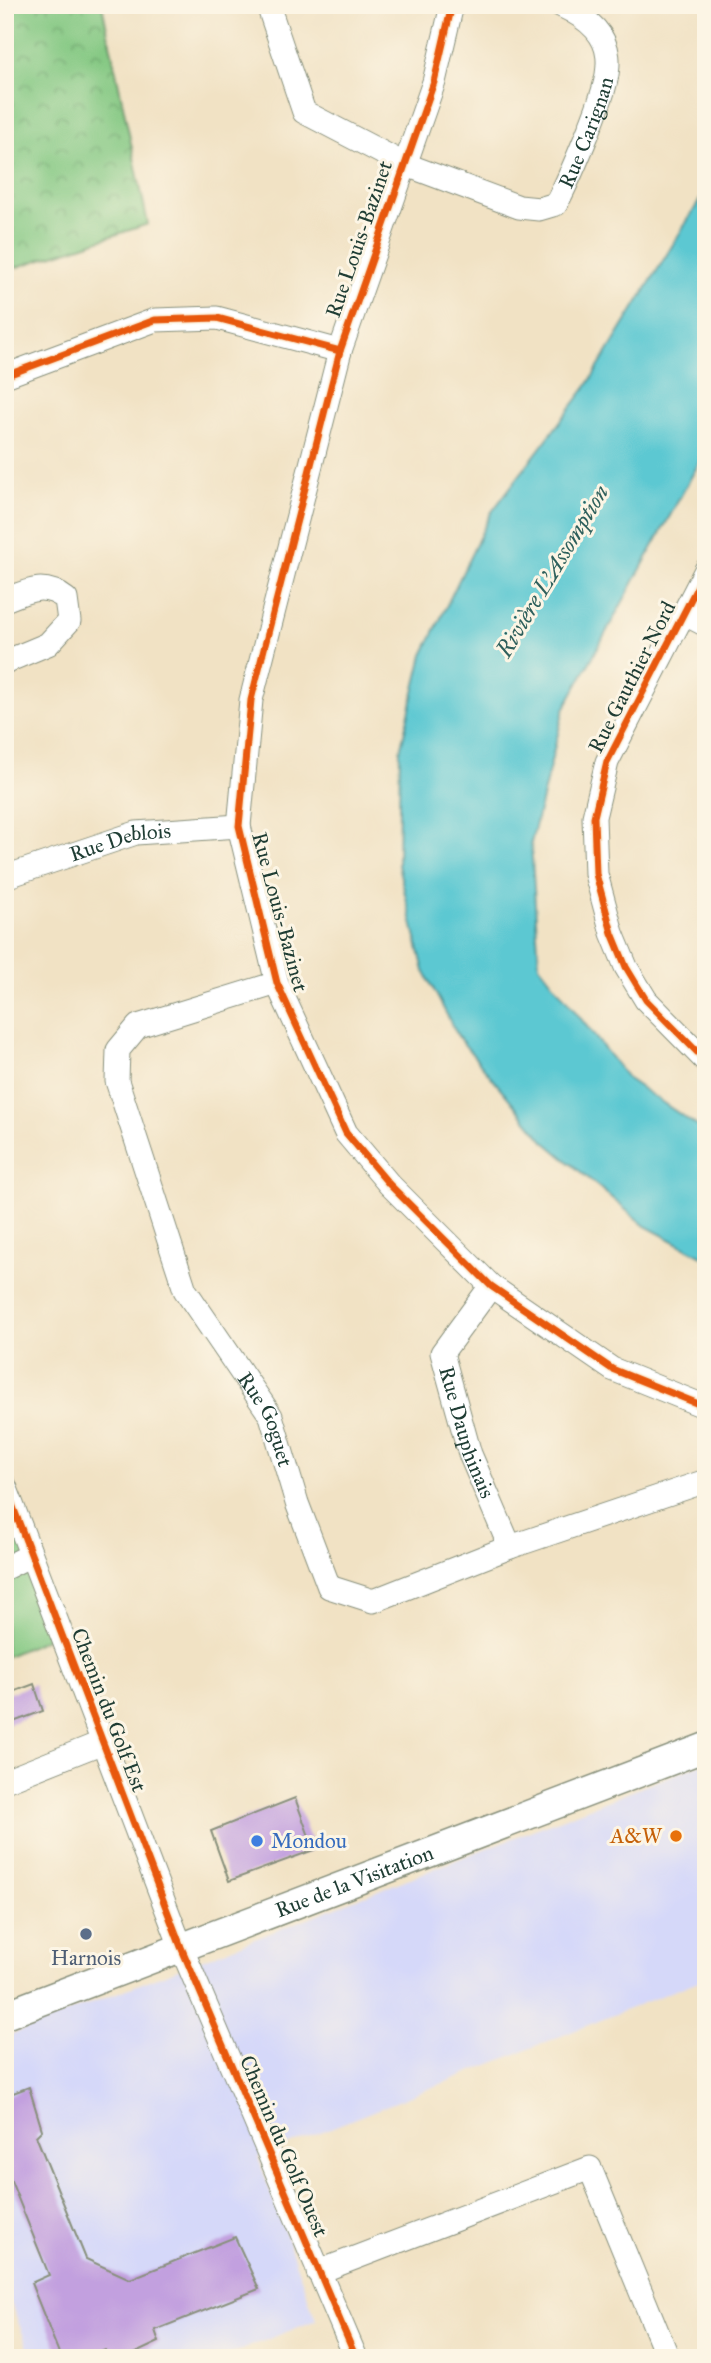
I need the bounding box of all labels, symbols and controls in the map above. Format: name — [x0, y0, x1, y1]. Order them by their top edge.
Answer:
street label: Rue Carignan — [553, 74, 619, 192]
street label: Rue Louis-Bazinet — [320, 157, 398, 321]
water label: Rivière L'Assomption — [489, 480, 615, 664]
street label: Rue Gauthier Nord — [583, 596, 682, 757]
street label: Rue Deblois — [66, 818, 172, 867]
street label: Rue Louis-Bazinet — [246, 829, 314, 995]
street label: Rue Dauphinais — [433, 1363, 500, 1502]
street label: Rue Goguet — [232, 1367, 299, 1470]
street label: Chemin du Golf Est — [66, 1624, 152, 1796]
place label: A&W — [609, 1823, 663, 1849]
place label: Mondou — [271, 1828, 347, 1854]
marker: A&W — [668, 1828, 684, 1844]
marker: Mondou — [249, 1833, 265, 1849]
street label: Rue de la Visitation — [272, 1839, 437, 1923]
marker: Harnois — [78, 1926, 94, 1942]
place label: Harnois — [51, 1945, 121, 1971]
street label: Chemin du Golf Ouest — [234, 2051, 334, 2241]

